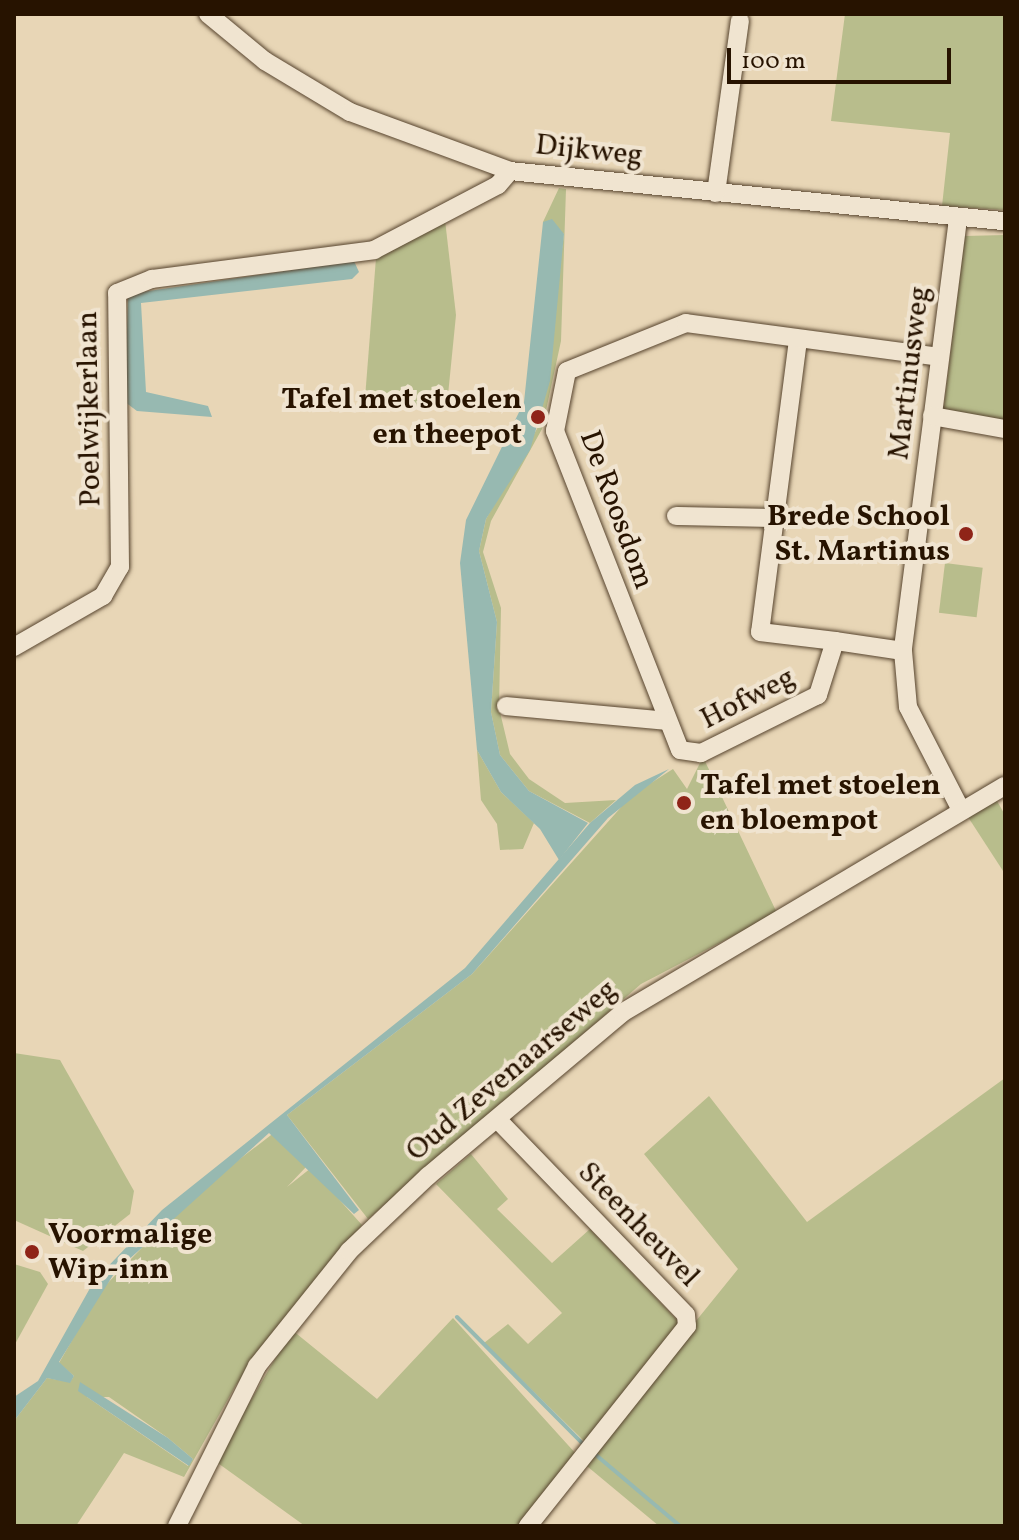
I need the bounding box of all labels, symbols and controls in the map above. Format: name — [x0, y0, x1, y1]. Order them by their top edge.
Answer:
scale bar — [731, 32, 955, 82]
text: 100 m — [741, 45, 806, 79]
street label: Dijkweg — [533, 127, 645, 175]
street label: Martinusweg — [881, 284, 939, 462]
street label: Poelwijkerlaan — [70, 311, 110, 507]
place label: Tafel met stoelen en theepot — [281, 382, 522, 452]
marker: Tafel met stoelen en theepot — [529, 408, 547, 426]
street label: De Roosdom — [571, 426, 661, 594]
place label: Brede School St. Martinus — [767, 499, 950, 570]
marker: Brede School St. Martinus — [957, 525, 975, 543]
street label: Hofweg — [695, 660, 801, 738]
place label: Tafel met stoelen en bloempot — [700, 768, 941, 838]
marker: Tafel met stoelen en bloempot — [675, 794, 693, 812]
street label: Oud Zevenaarseweg — [399, 972, 625, 1170]
street label: Steenheuvel — [569, 1155, 707, 1295]
place label: Voormalige Wip-inn — [48, 1217, 212, 1288]
marker: Voormalige Wip-inn — [23, 1243, 41, 1261]

